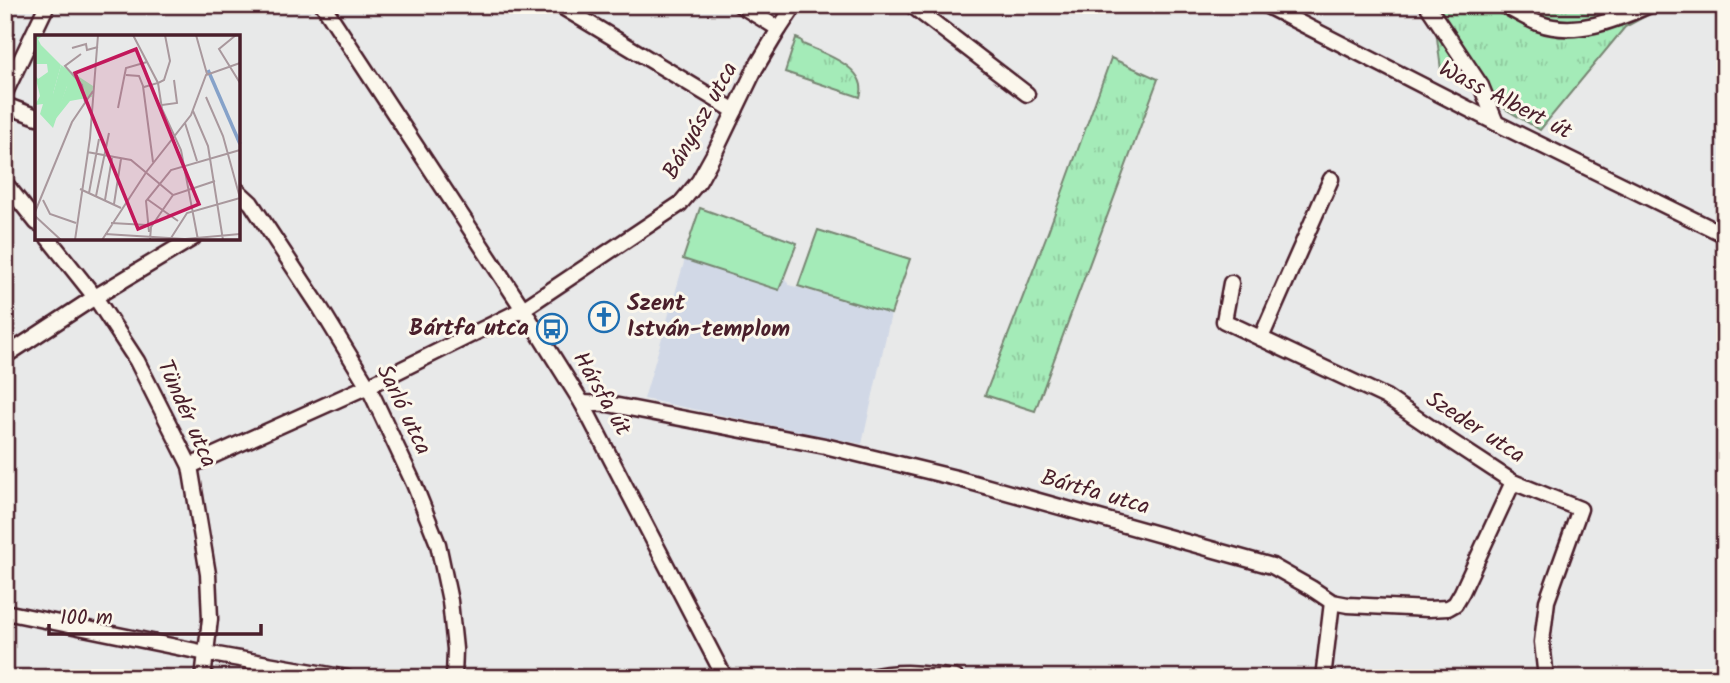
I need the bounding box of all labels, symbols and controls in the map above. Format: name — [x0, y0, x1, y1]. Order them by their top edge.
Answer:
inset map — [35, 35, 240, 240]
street label: Wass Albert út — [1432, 52, 1579, 151]
street label: Bányász utca — [654, 56, 748, 186]
place label: Szent István-templom — [627, 286, 790, 348]
church icon: Szent István-templom — [587, 300, 621, 334]
place label: Bártfa utca — [409, 311, 529, 347]
bus stop icon: Bártfa utca — [535, 312, 569, 346]
street label: Hársfa út — [562, 345, 640, 444]
street label: Tündér utca — [146, 354, 226, 474]
street label: Sarló utca — [366, 359, 440, 461]
street label: Szeder utca — [1418, 382, 1532, 474]
street label: Bártfa utca — [1036, 460, 1154, 526]
scale bar — [49, 592, 261, 636]
text: 100 m — [60, 602, 113, 635]

